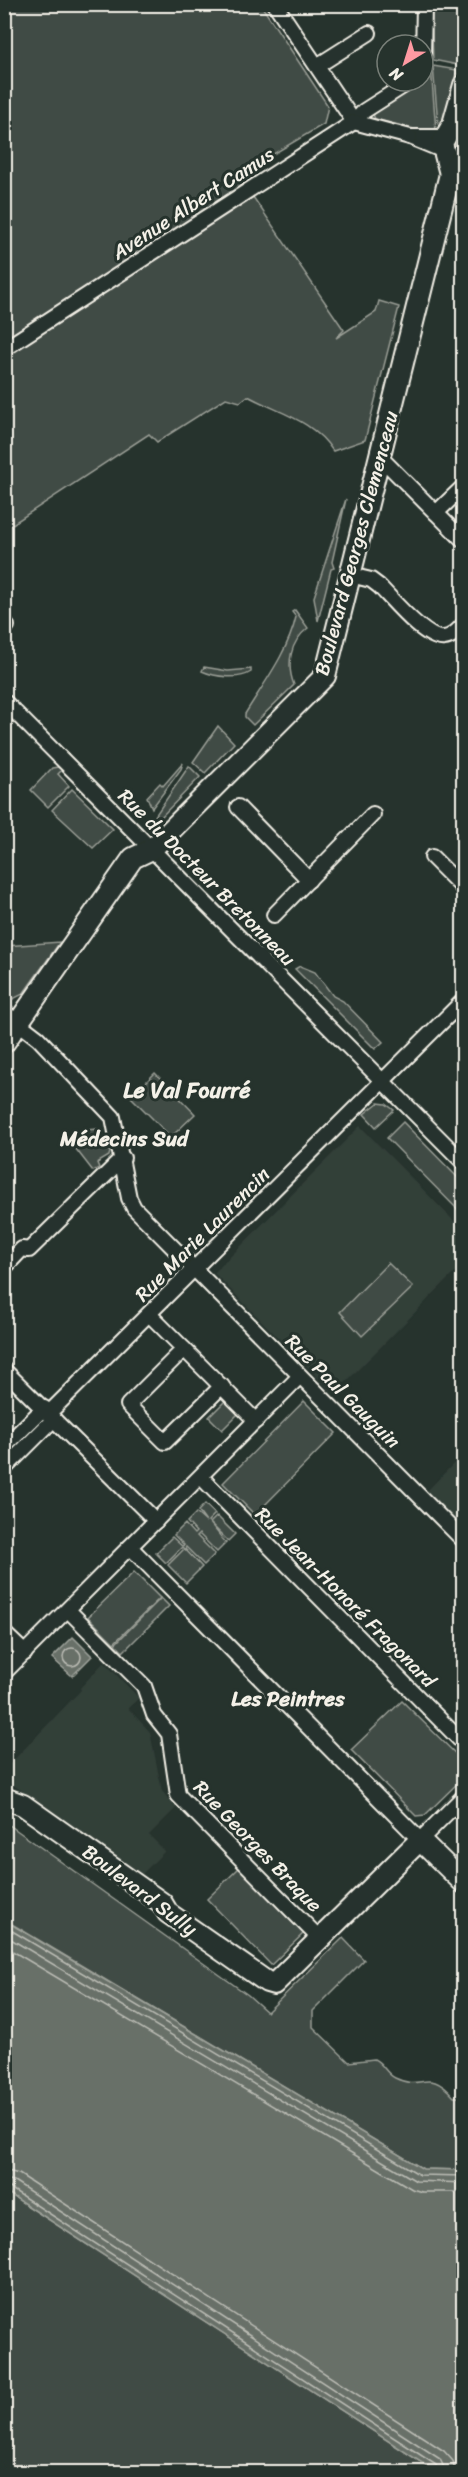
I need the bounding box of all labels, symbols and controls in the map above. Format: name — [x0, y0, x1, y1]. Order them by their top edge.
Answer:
north arrow — [375, 33, 435, 93]
text: N — [382, 59, 410, 90]
street label: Avenue Albert Camus — [104, 137, 282, 270]
street label: Boulevard Georges Clemenceau — [304, 406, 409, 680]
street label: Rue du Docteur Bretonneau — [109, 780, 304, 975]
district label: Le Val Fourré — [123, 1071, 251, 1110]
district label: Médecins Sud — [59, 1120, 190, 1158]
street label: Rue Marie Laurencin — [126, 1158, 279, 1310]
street label: Rue Paul Gauguin — [276, 1325, 409, 1458]
street label: Rue Jean-Honoré Fragonard — [247, 1498, 446, 1697]
district label: Les Peintres — [231, 1680, 345, 1718]
street label: Rue Georges Braque — [185, 1772, 331, 1921]
street label: Boulevard Sully — [74, 1835, 206, 1946]

